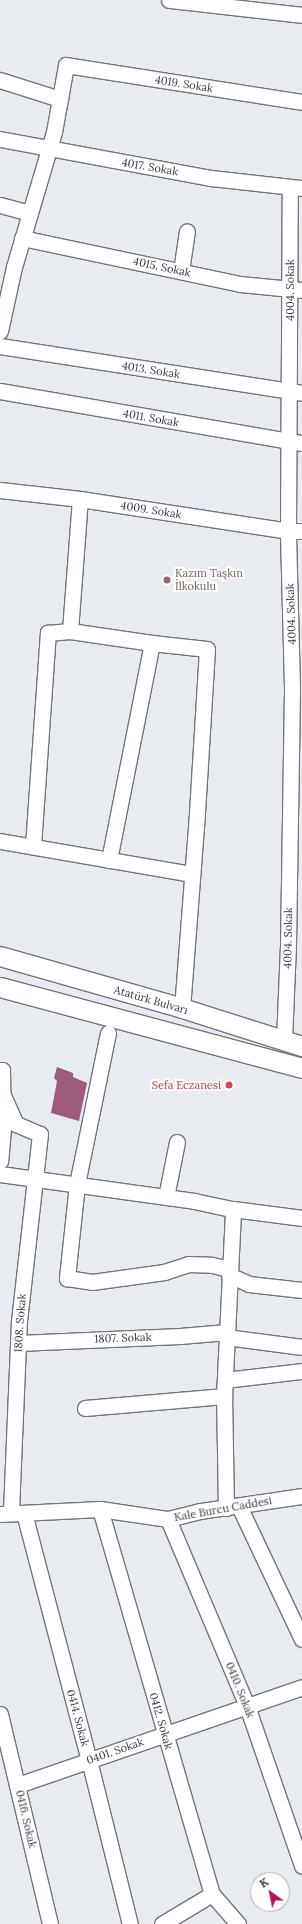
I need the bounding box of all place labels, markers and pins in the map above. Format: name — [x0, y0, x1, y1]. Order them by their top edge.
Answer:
place label: Kazım Taşkın İlkokulu — [175, 567, 243, 593]
marker: Kazım Taşkın İlkokulu — [162, 575, 172, 585]
place label: Sefa Eczanesi — [152, 1078, 221, 1092]
marker: Sefa Eczanesi — [224, 1080, 234, 1090]

